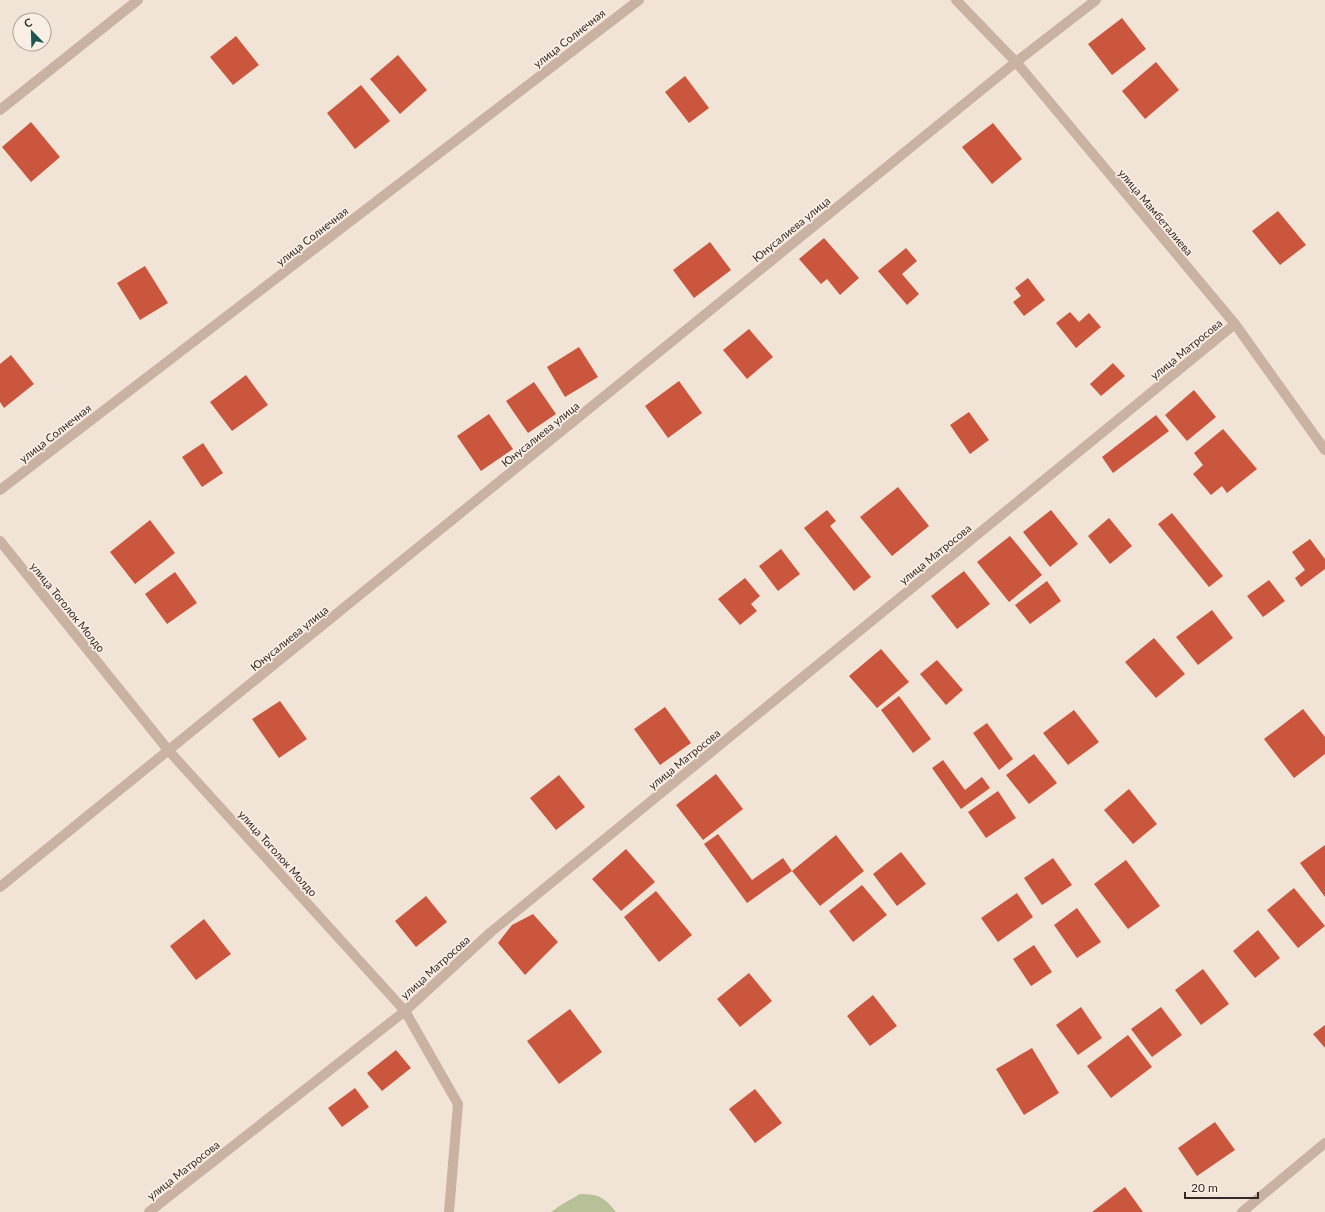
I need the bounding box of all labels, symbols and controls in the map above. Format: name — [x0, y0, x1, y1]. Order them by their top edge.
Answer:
street label: улица Солнечная — [531, 6, 607, 70]
north arrow — [12, 12, 52, 52]
text: С — [22, 15, 34, 30]
street label: улица Мамбеталиева — [1116, 166, 1196, 258]
street label: Юнусалиева улица — [750, 194, 832, 264]
street label: улица Солнечная — [274, 204, 350, 268]
street label: улица Матросова — [1148, 316, 1224, 382]
street label: Юнусалиева улица — [499, 399, 581, 469]
street label: улица Солнечная — [17, 401, 93, 465]
street label: улица Матросова — [897, 521, 973, 587]
street label: улица Тоголок Молдо — [28, 560, 108, 654]
street label: Юнусалиева улица — [248, 603, 330, 673]
street label: улица Матросова — [646, 726, 722, 792]
street label: улица Тоголок Молдо — [236, 807, 320, 899]
street label: улица Матросова — [398, 933, 472, 1001]
street label: улица Матросова — [144, 1138, 222, 1202]
scale bar — [1185, 1174, 1258, 1200]
text: 20 m — [1191, 1180, 1218, 1195]

